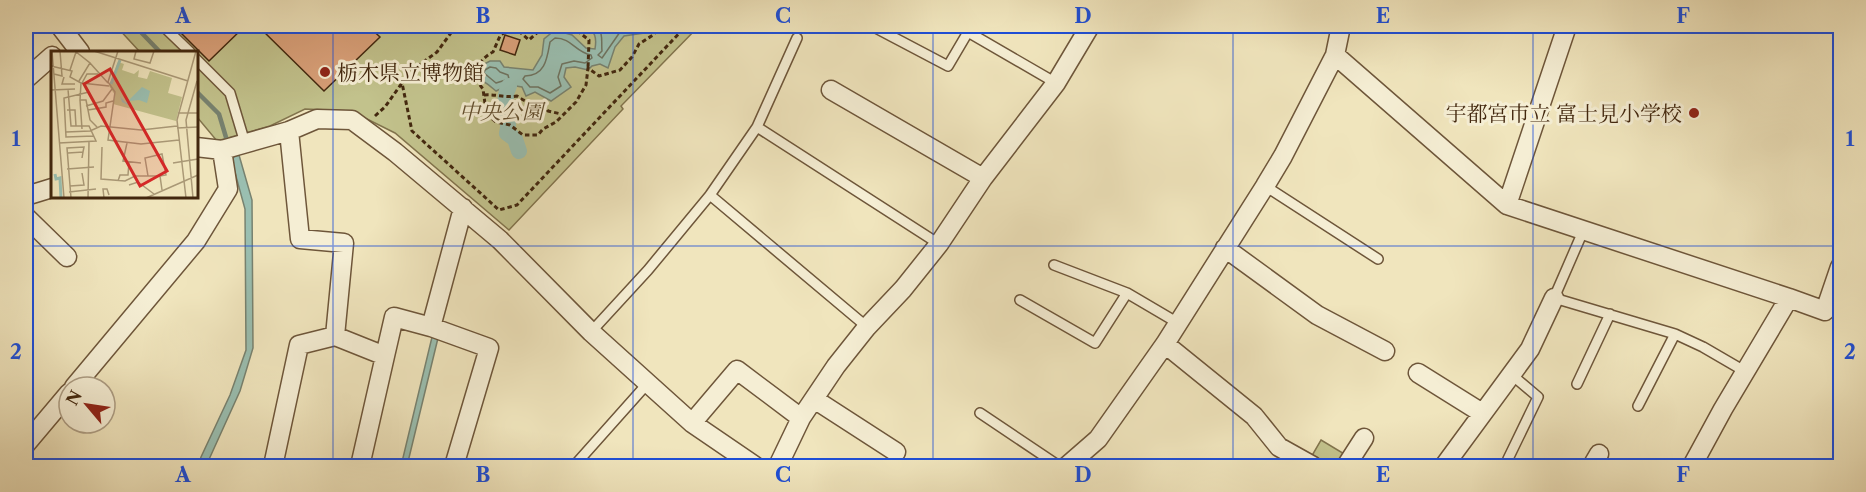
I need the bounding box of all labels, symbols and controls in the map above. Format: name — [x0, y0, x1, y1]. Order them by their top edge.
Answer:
text: A — [174, 4, 191, 28]
text: B — [476, 4, 491, 28]
text: C — [775, 4, 791, 28]
text: D — [1074, 4, 1092, 28]
text: E — [1376, 4, 1390, 28]
text: F — [1676, 4, 1690, 28]
inset map — [51, 51, 198, 198]
place label: 栃木県立博物館 — [337, 60, 484, 85]
marker: 栃木県立博物館 — [318, 65, 332, 79]
park label: 中央公園 — [459, 99, 546, 124]
place label: 宇都宮市立 富士見小学校 — [1445, 101, 1682, 126]
marker: 宇都宮市立 富士見小学校 — [1687, 106, 1701, 120]
text: 1 — [12, 127, 21, 151]
text: 1 — [1846, 127, 1855, 151]
text: 2 — [10, 340, 22, 364]
text: 2 — [1844, 340, 1856, 364]
north arrow — [57, 375, 117, 435]
text: N — [62, 387, 86, 409]
text: A — [174, 463, 191, 487]
text: B — [476, 463, 491, 487]
text: C — [775, 463, 791, 487]
text: D — [1074, 463, 1092, 487]
text: E — [1376, 463, 1390, 487]
text: F — [1676, 463, 1690, 487]

